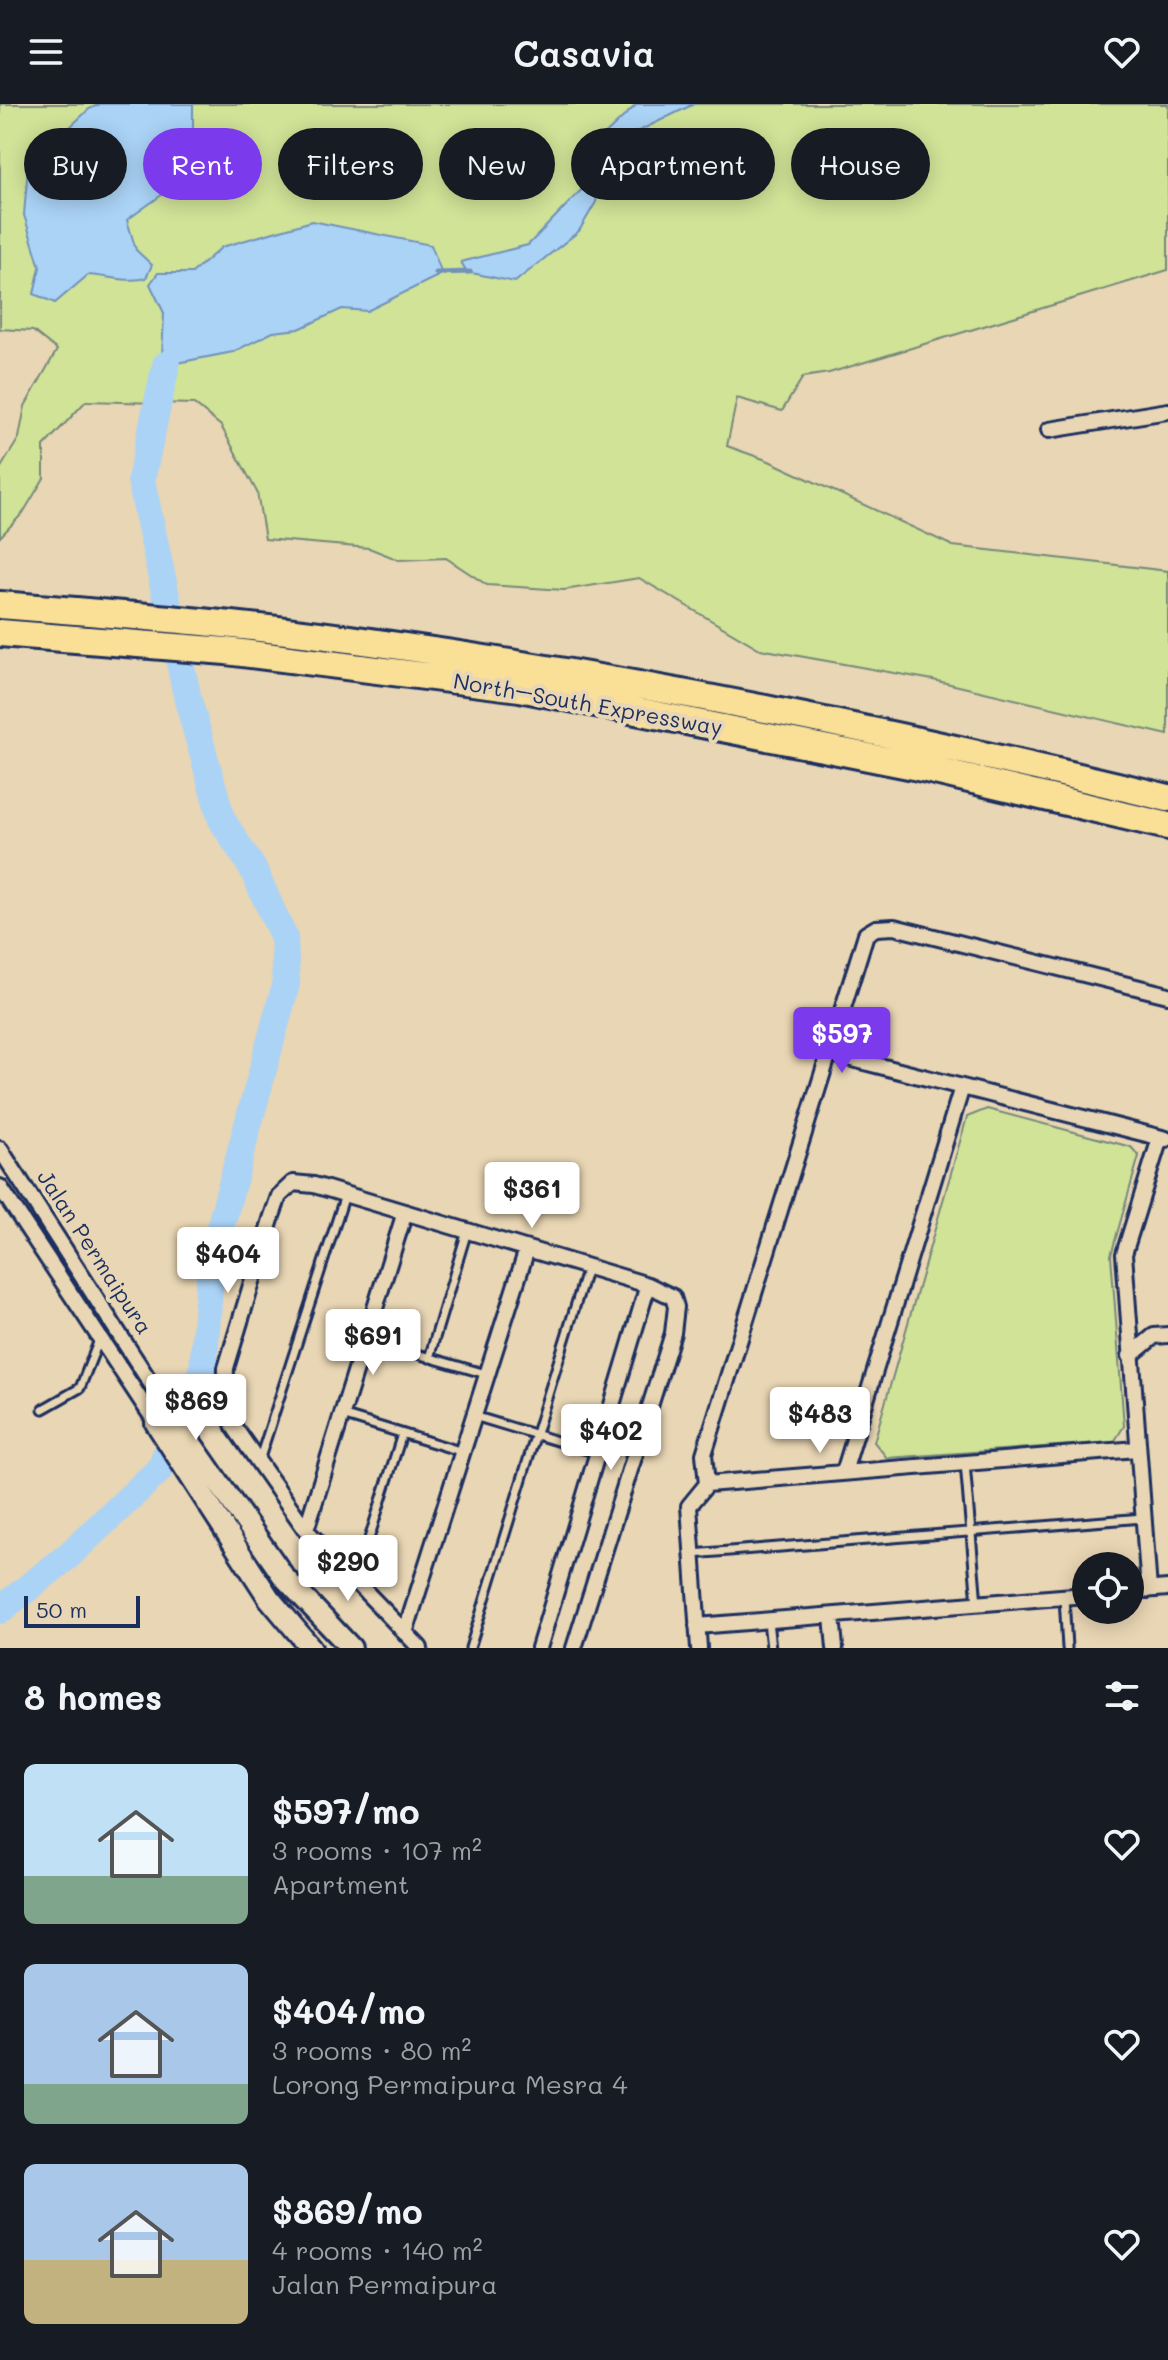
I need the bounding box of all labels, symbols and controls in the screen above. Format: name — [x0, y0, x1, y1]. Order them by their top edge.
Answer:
text: Casavia — [513, 29, 655, 76]
icon: menu — [24, 30, 68, 74]
icon: heart — [1100, 30, 1144, 74]
chip: Buy — [24, 128, 127, 200]
chip: Rent — [143, 128, 262, 200]
chip: Filters — [278, 128, 423, 200]
chip: New — [439, 128, 555, 200]
chip: Apartment — [571, 128, 775, 200]
chip: House — [791, 128, 930, 200]
street label: North–South Expressway — [451, 666, 725, 741]
pin: $597 — [795, 1007, 889, 1075]
text: $597 — [811, 1016, 873, 1050]
pin: $361 — [485, 1162, 579, 1230]
street label: Jalan Permaipura — [31, 1164, 160, 1340]
text: $361 — [503, 1171, 561, 1205]
pin: $404 — [181, 1227, 275, 1295]
text: $404 — [195, 1236, 261, 1270]
pin: $691 — [326, 1309, 420, 1377]
text: $691 — [344, 1318, 402, 1352]
pin: $869 — [149, 1374, 243, 1442]
text: $869 — [164, 1383, 228, 1417]
pin: $483 — [773, 1387, 867, 1455]
text: $483 — [788, 1396, 852, 1430]
pin: $402 — [564, 1404, 658, 1472]
text: $402 — [579, 1413, 643, 1447]
pin: $290 — [301, 1535, 395, 1603]
text: $290 — [317, 1544, 379, 1578]
map controls — [1072, 1552, 1144, 1624]
button: locate — [1072, 1552, 1144, 1624]
scale bar — [24, 1592, 140, 1628]
text: 50 m — [36, 1595, 87, 1624]
text: 8 homes — [24, 1674, 162, 1719]
icon: filters — [1100, 1674, 1144, 1718]
text: $597/mo — [272, 1788, 420, 1833]
icon: home — [88, 1796, 184, 1892]
icon: heart — [1100, 1822, 1144, 1866]
text: 3 rooms · 107 m² — [272, 1833, 482, 1867]
text: Apartment — [272, 1867, 409, 1901]
text: $404/mo — [272, 1988, 425, 2033]
icon: home — [88, 1996, 184, 2092]
icon: heart — [1100, 2022, 1144, 2066]
text: 3 rooms · 80 m² — [272, 2033, 471, 2067]
text: Lorong Permaipura Mesra 4 — [272, 2067, 627, 2101]
text: $869/mo — [272, 2188, 423, 2233]
icon: home — [88, 2196, 184, 2292]
icon: heart — [1100, 2222, 1144, 2266]
text: 4 rooms · 140 m² — [272, 2233, 483, 2267]
text: Jalan Permaipura — [272, 2267, 497, 2301]

